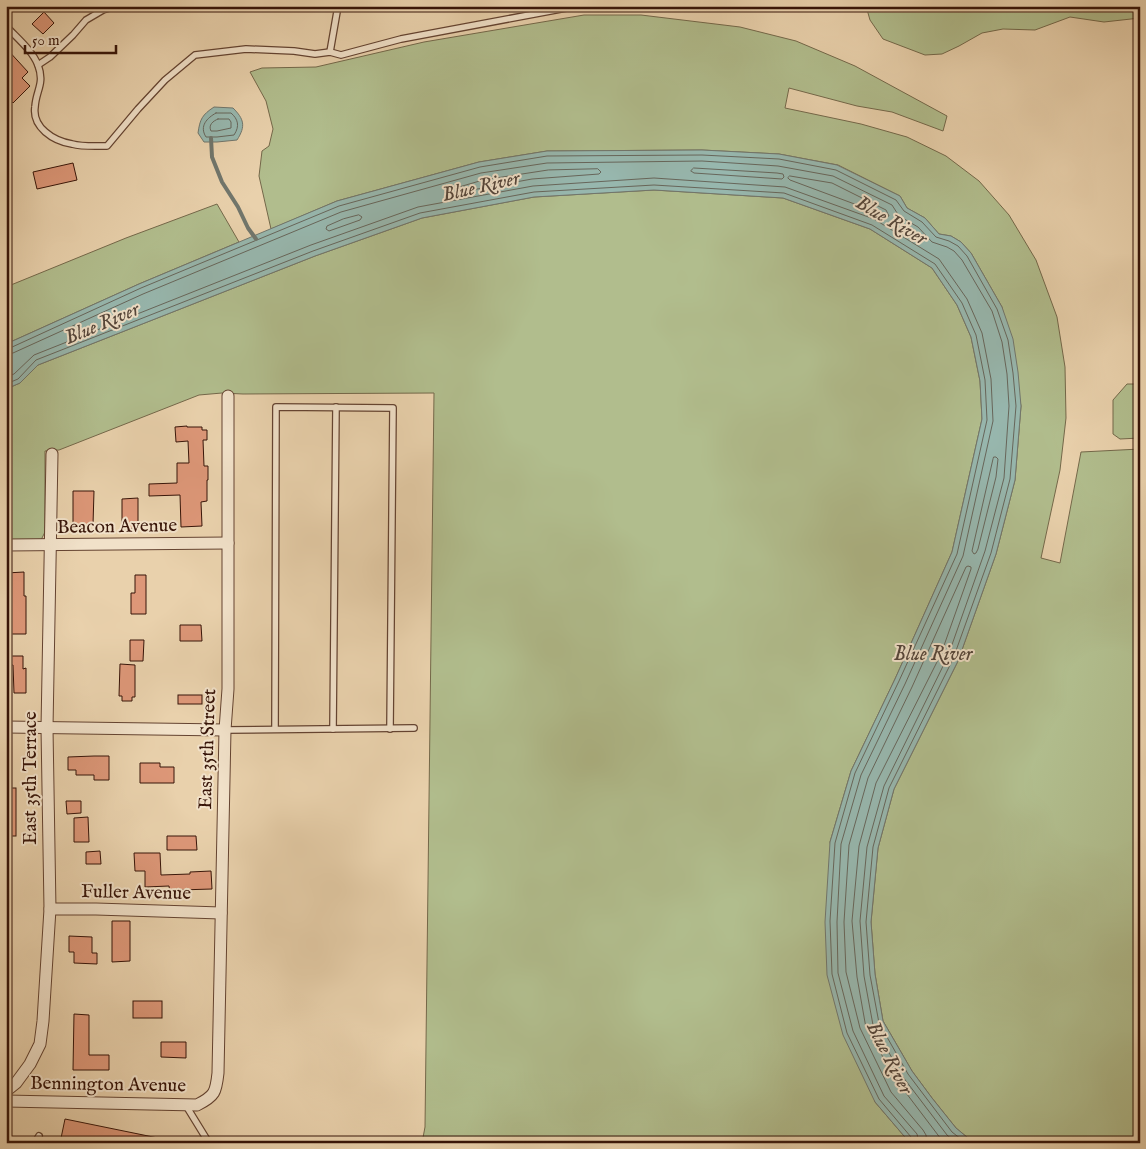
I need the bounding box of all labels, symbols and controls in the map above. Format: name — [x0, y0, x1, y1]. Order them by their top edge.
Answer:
scale bar — [25, 22, 116, 54]
text: 50 m — [32, 31, 60, 50]
water label: Blue River — [440, 166, 523, 208]
water label: Blue River — [851, 190, 932, 252]
water label: Blue River — [61, 297, 144, 351]
street label: Beacon Avenue — [57, 514, 178, 540]
water label: Blue River — [894, 642, 974, 667]
street label: East 35th Street — [194, 688, 222, 810]
street label: East 35th Terrace — [19, 711, 43, 845]
street label: Fuller Avenue — [81, 880, 191, 906]
water label: Blue River — [860, 1017, 919, 1100]
street label: Bennington Avenue — [30, 1072, 187, 1098]

